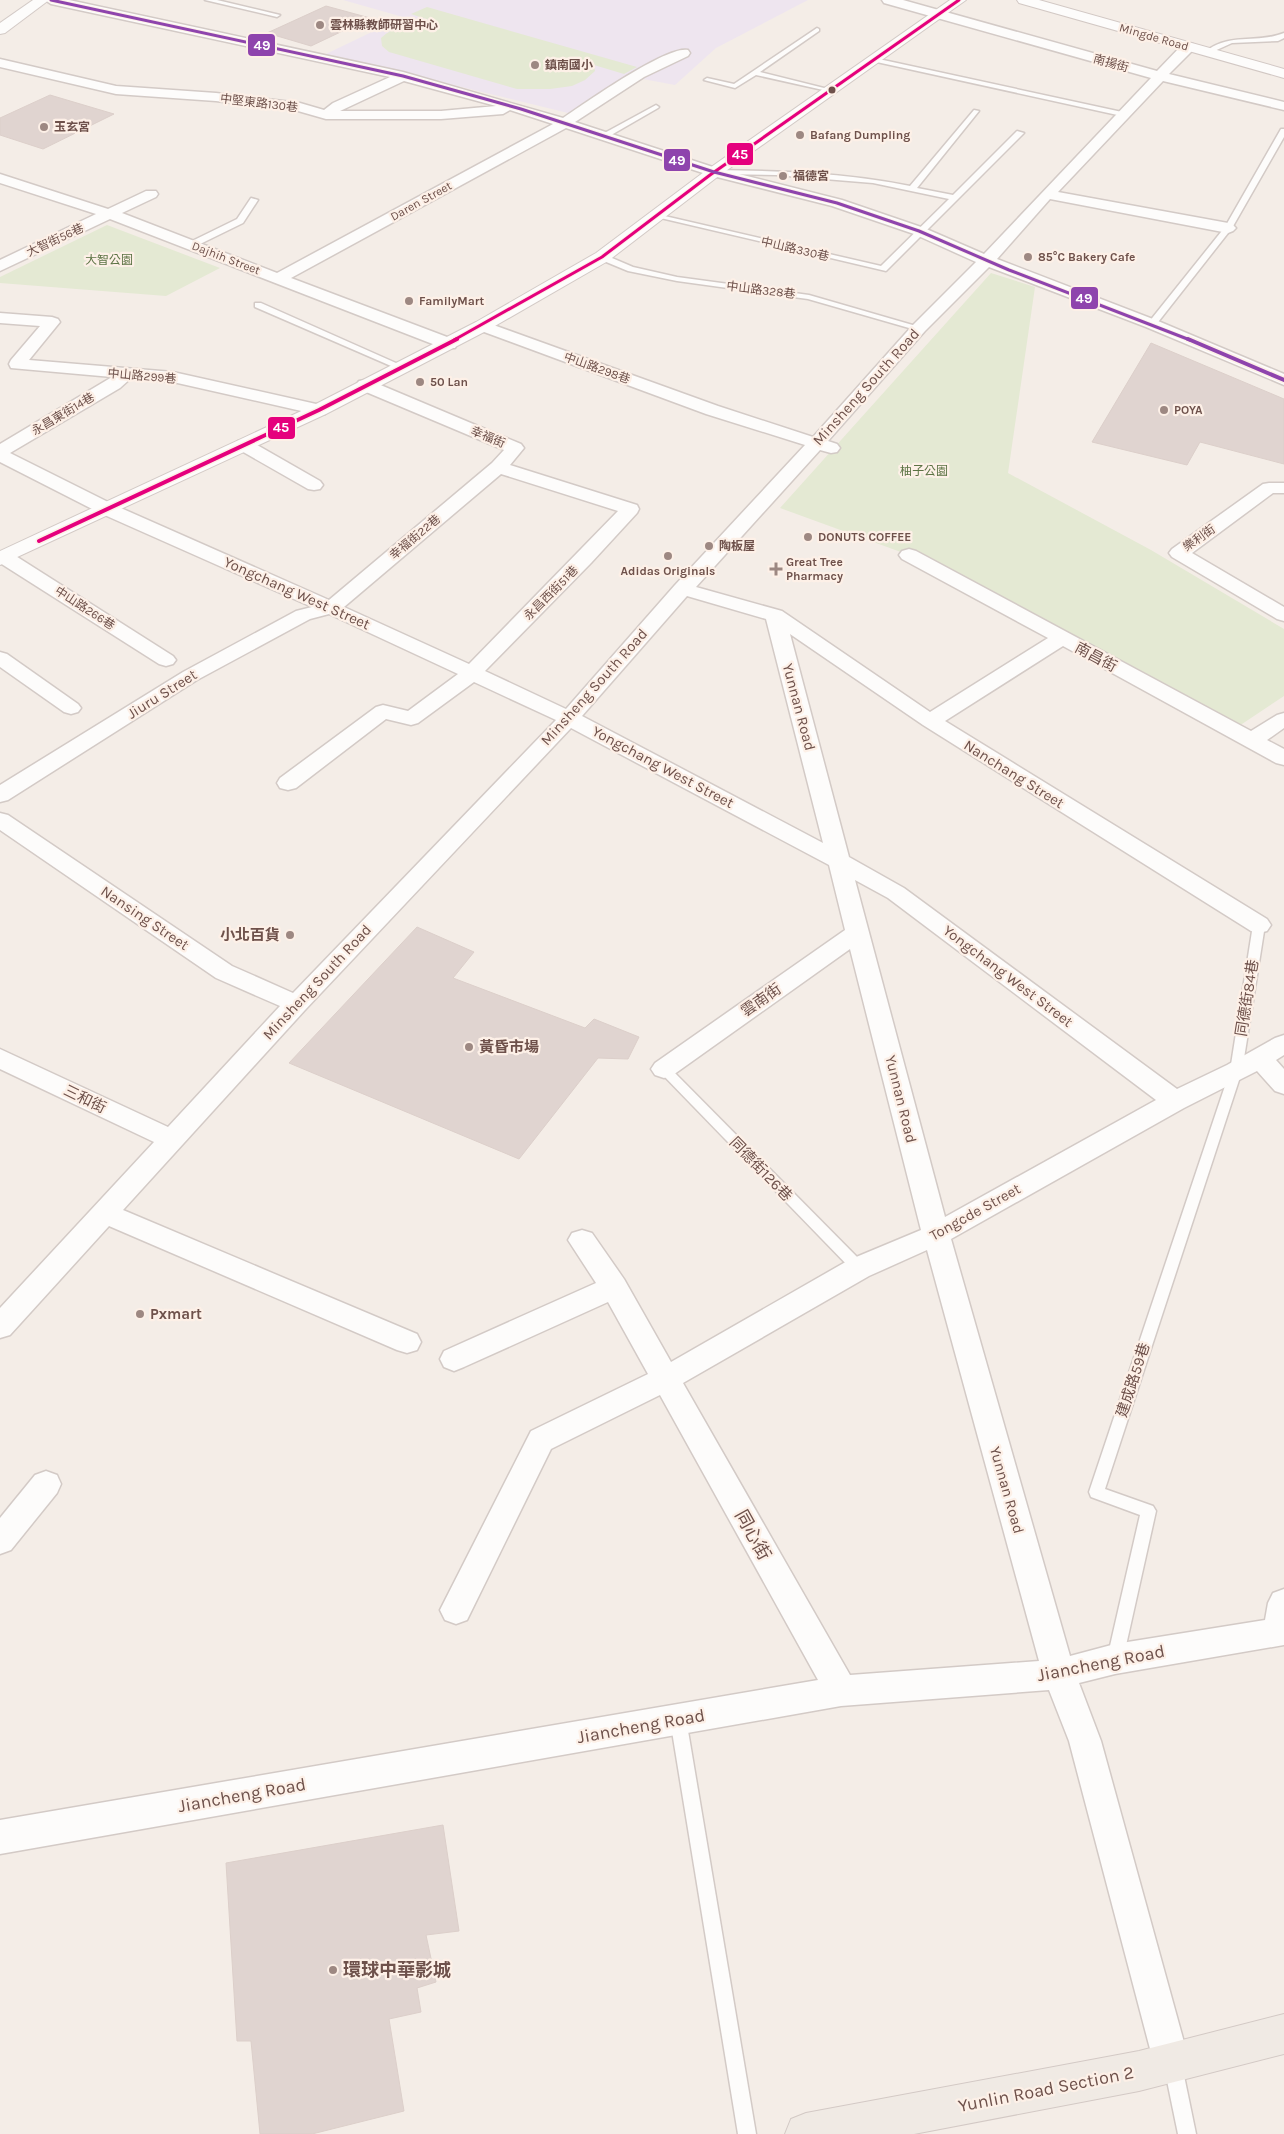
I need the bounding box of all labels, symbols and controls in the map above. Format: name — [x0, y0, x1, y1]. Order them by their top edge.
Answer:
place label: 雲林縣教師研習中心 — [330, 18, 438, 32]
marker: 雲林縣教師研習中心 — [314, 19, 326, 31]
street label: Mingde Road — [1118, 20, 1190, 54]
line badge: 49 — [247, 33, 276, 57]
text: 49 — [254, 37, 270, 54]
street label: 南揚街 — [1092, 51, 1130, 75]
place label: 鎮南國小 — [545, 58, 593, 72]
marker: 鎮南國小 — [529, 59, 541, 71]
unlabelled marker — [827, 85, 837, 95]
street label: 中堅東路130巷 — [219, 91, 299, 115]
place label: 玉玄宮 — [54, 120, 90, 134]
marker: 玉玄宮 — [38, 121, 50, 133]
place label: Bafang Dumpling — [810, 128, 910, 142]
marker: Bafang Dumpling — [794, 129, 806, 141]
line badge: 45 — [726, 142, 754, 166]
text: 45 — [732, 146, 748, 163]
line badge: 49 — [663, 148, 691, 172]
text: 49 — [669, 152, 685, 169]
place label: 福德宮 — [793, 169, 829, 183]
marker: 福德宮 — [777, 170, 789, 182]
street label: Daren Street — [388, 178, 455, 224]
street label: 大智街56巷 — [24, 221, 86, 259]
street label: 中山路330巷 — [760, 234, 830, 264]
street label: Dajhih Street — [190, 239, 263, 278]
place label: 85°C Bakery Cafe — [1038, 250, 1135, 264]
marker: 85°C Bakery Cafe — [1022, 251, 1034, 263]
park label: 大智公園 — [85, 253, 133, 267]
street label: 中山路328巷 — [726, 279, 796, 301]
line badge: 49 — [1070, 286, 1099, 310]
text: 49 — [1076, 290, 1092, 307]
place label: FamilyMart — [419, 294, 485, 308]
marker: FamilyMart — [403, 295, 415, 307]
street label: Minsheng South Road — [809, 325, 923, 449]
street label: 中山路298巷 — [562, 350, 632, 386]
street label: 中山路299巷 — [107, 366, 177, 386]
place label: 50 Lan — [430, 375, 468, 389]
marker: 50 Lan — [414, 376, 426, 388]
street label: 永昌東街14巷 — [29, 390, 97, 438]
place label: POYA — [1174, 403, 1203, 417]
marker: POYA — [1158, 404, 1170, 416]
line badge: 45 — [267, 416, 296, 440]
text: 45 — [273, 419, 289, 436]
street label: 幸福街 — [469, 424, 507, 450]
park label: 柚子公園 — [900, 464, 948, 478]
street label: 幸福街22巷 — [387, 512, 443, 562]
street label: 樂利街 — [1180, 522, 1218, 554]
place label: DONUTS COFFEE — [818, 530, 911, 544]
marker: DONUTS COFFEE — [802, 531, 814, 543]
place label: 陶板屋 — [719, 539, 755, 553]
marker: 陶板屋 — [703, 540, 715, 552]
marker: Adidas Originals — [662, 550, 674, 562]
street label: Yongchang West Street — [221, 553, 373, 633]
place label: Great Tree Pharmacy — [786, 555, 843, 583]
street label: 永昌西街51巷 — [521, 563, 581, 623]
marker: Great Tree Pharmacy — [770, 563, 782, 575]
place label: Adidas Originals — [621, 564, 715, 578]
street label: 中山路266巷 — [52, 583, 118, 633]
street label: Minsheng South Road — [537, 625, 651, 749]
street label: 南昌街 — [1072, 638, 1120, 676]
street label: Yunnan Road — [779, 661, 819, 753]
street label: Jiuru Street — [124, 665, 201, 723]
street label: Yongchang West Street — [589, 722, 737, 812]
street label: Nanchang Street — [961, 736, 1068, 812]
street label: Nansing Street — [98, 882, 193, 954]
street label: Minsheng South Road — [259, 921, 375, 1043]
street label: Yongchang West Street — [939, 921, 1077, 1031]
place label: 小北百貨 — [220, 926, 280, 944]
marker: 小北百貨 — [284, 929, 296, 941]
street label: 同德街84巷 — [1232, 958, 1262, 1038]
street label: 雲南街 — [737, 980, 785, 1020]
place label: 黃昏市場 — [479, 1038, 539, 1056]
marker: 黃昏市場 — [463, 1041, 475, 1053]
street label: Yunnan Road — [881, 1053, 921, 1145]
street label: 三和街 — [61, 1081, 109, 1117]
street label: 同德街126巷 — [726, 1133, 796, 1205]
street label: Tongcde Street — [926, 1179, 1024, 1244]
place label: Pxmart — [150, 1305, 202, 1323]
marker: Pxmart — [134, 1308, 146, 1320]
street label: 建成路59巷 — [1113, 1341, 1153, 1419]
street label: Yunnan Road — [986, 1444, 1028, 1536]
street label: 同心街 — [730, 1506, 776, 1564]
street label: Jiancheng Road — [1035, 1640, 1167, 1686]
street label: Jiancheng Road — [575, 1704, 707, 1748]
street label: Jiancheng Road — [176, 1773, 308, 1817]
place label: 環球中華影城 — [343, 1959, 451, 1981]
marker: 環球中華影城 — [327, 1964, 339, 1976]
street label: Yunlin Road Section 2 — [956, 2061, 1136, 2117]

